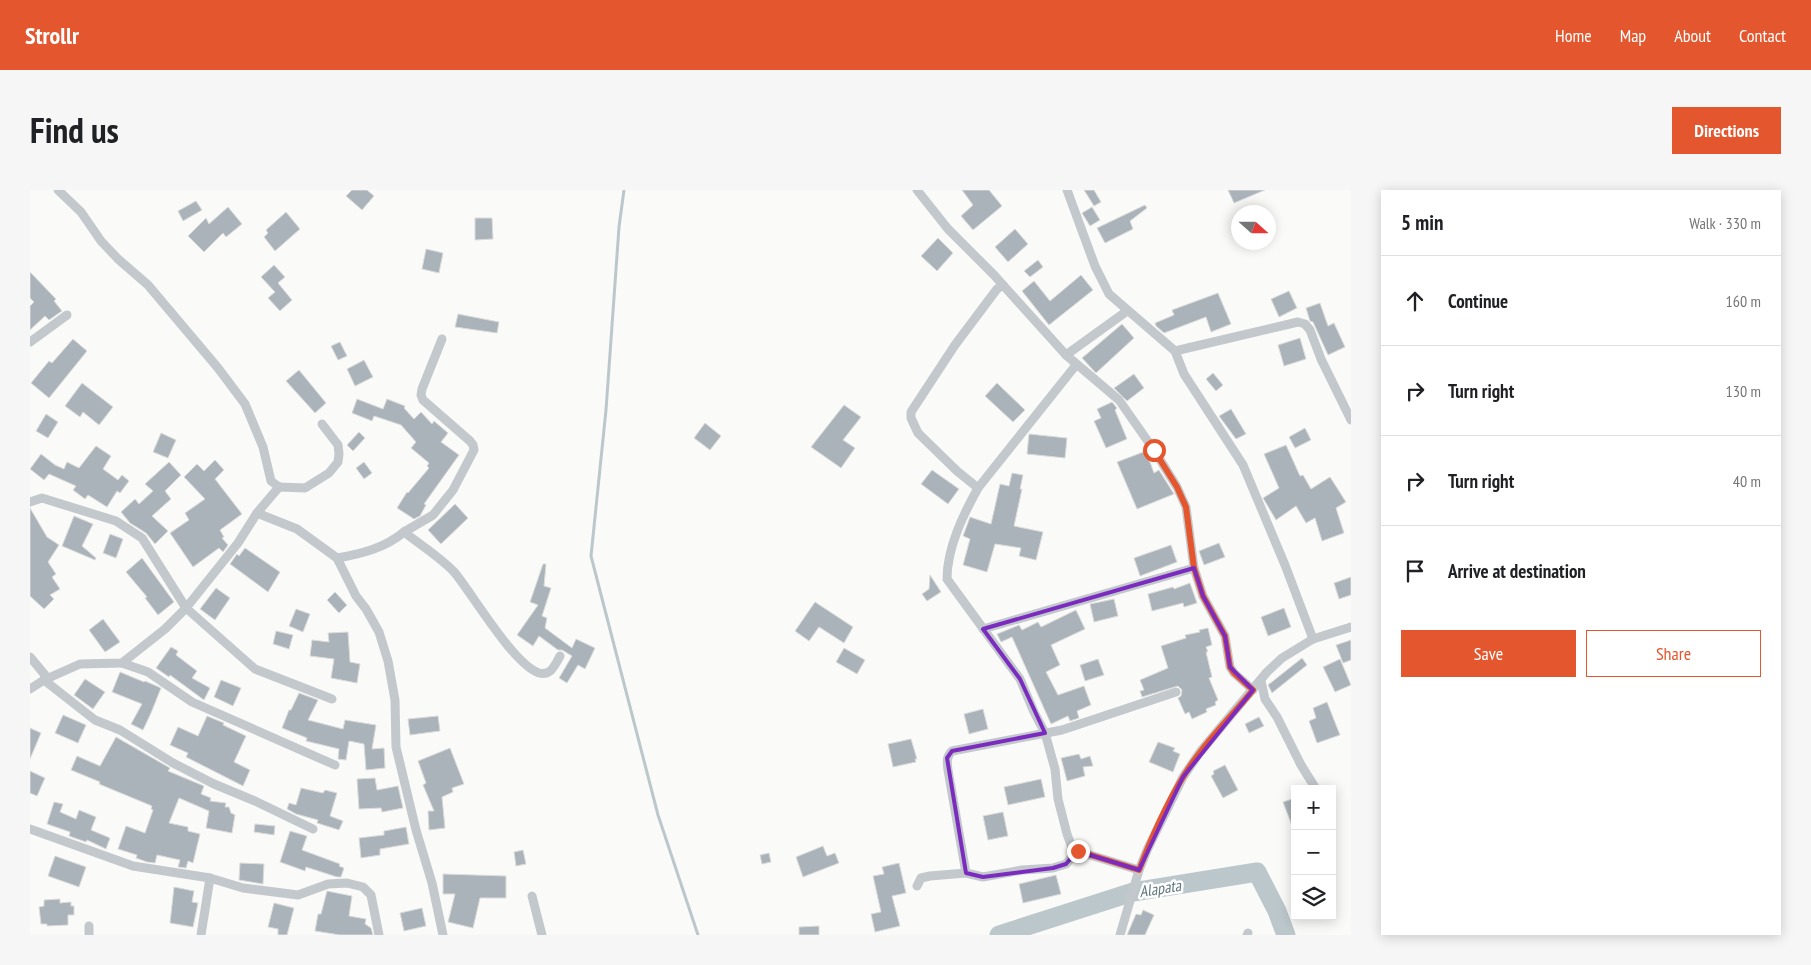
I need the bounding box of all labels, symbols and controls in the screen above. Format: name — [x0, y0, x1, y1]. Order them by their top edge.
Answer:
text: Strollr — [25, 20, 79, 51]
text: Home — [1555, 24, 1592, 47]
text: Map — [1620, 24, 1646, 47]
text: About — [1674, 24, 1711, 47]
text: Contact — [1739, 24, 1786, 47]
text: Find us — [30, 107, 119, 153]
button: Directions — [1672, 107, 1781, 154]
north arrow — [1231, 205, 1276, 250]
text: 5 min — [1401, 209, 1443, 236]
text: Walk · 330 m — [1689, 213, 1761, 233]
icon: ahead — [1401, 287, 1429, 315]
text: Continue — [1448, 289, 1508, 313]
text: 160 m — [1726, 291, 1761, 311]
icon: right — [1401, 377, 1429, 405]
text: Turn right — [1448, 379, 1514, 403]
text: 130 m — [1726, 381, 1761, 401]
route start — [1143, 439, 1166, 462]
icon: right — [1401, 467, 1429, 495]
text: Turn right — [1448, 469, 1514, 493]
text: 40 m — [1733, 471, 1761, 491]
icon: arrive — [1401, 557, 1429, 585]
text: Arrive at destination — [1448, 559, 1586, 583]
button: Save — [1401, 630, 1576, 677]
button: Share — [1586, 630, 1761, 677]
map controls — [1291, 785, 1336, 920]
button: + — [1291, 785, 1336, 830]
button: − — [1291, 830, 1336, 875]
route end — [1067, 840, 1090, 863]
water label: Alapata — [1138, 875, 1184, 901]
button: layers — [1291, 875, 1336, 920]

